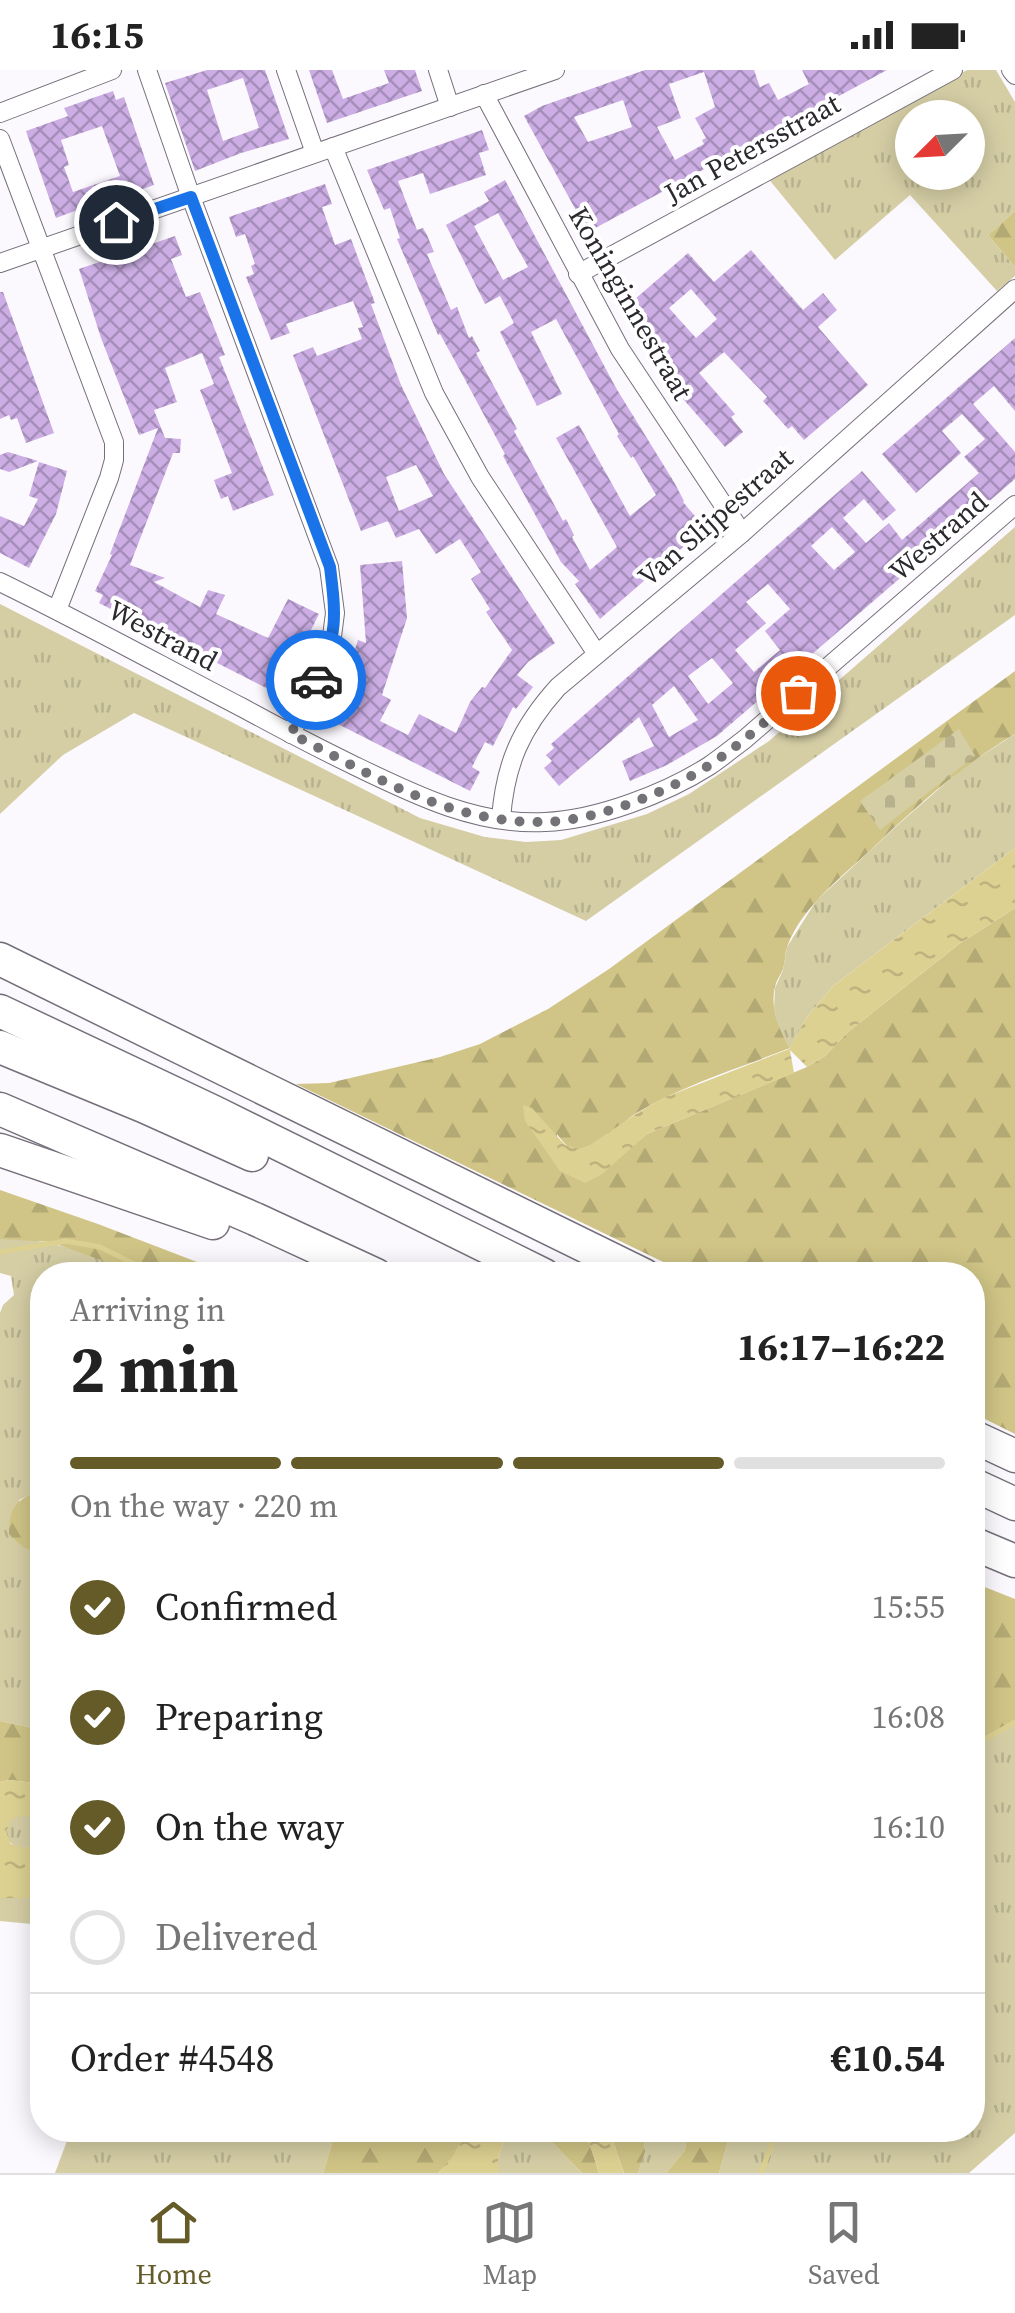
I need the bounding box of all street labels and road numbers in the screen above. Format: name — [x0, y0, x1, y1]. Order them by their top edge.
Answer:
street label: Jan Petersstraat — [657, 84, 847, 212]
street label: Koninginnestraat — [560, 199, 702, 407]
street label: Van Slijpestraat — [629, 439, 801, 595]
street label: Westrand — [881, 483, 995, 589]
street label: Westrand — [102, 590, 225, 680]

